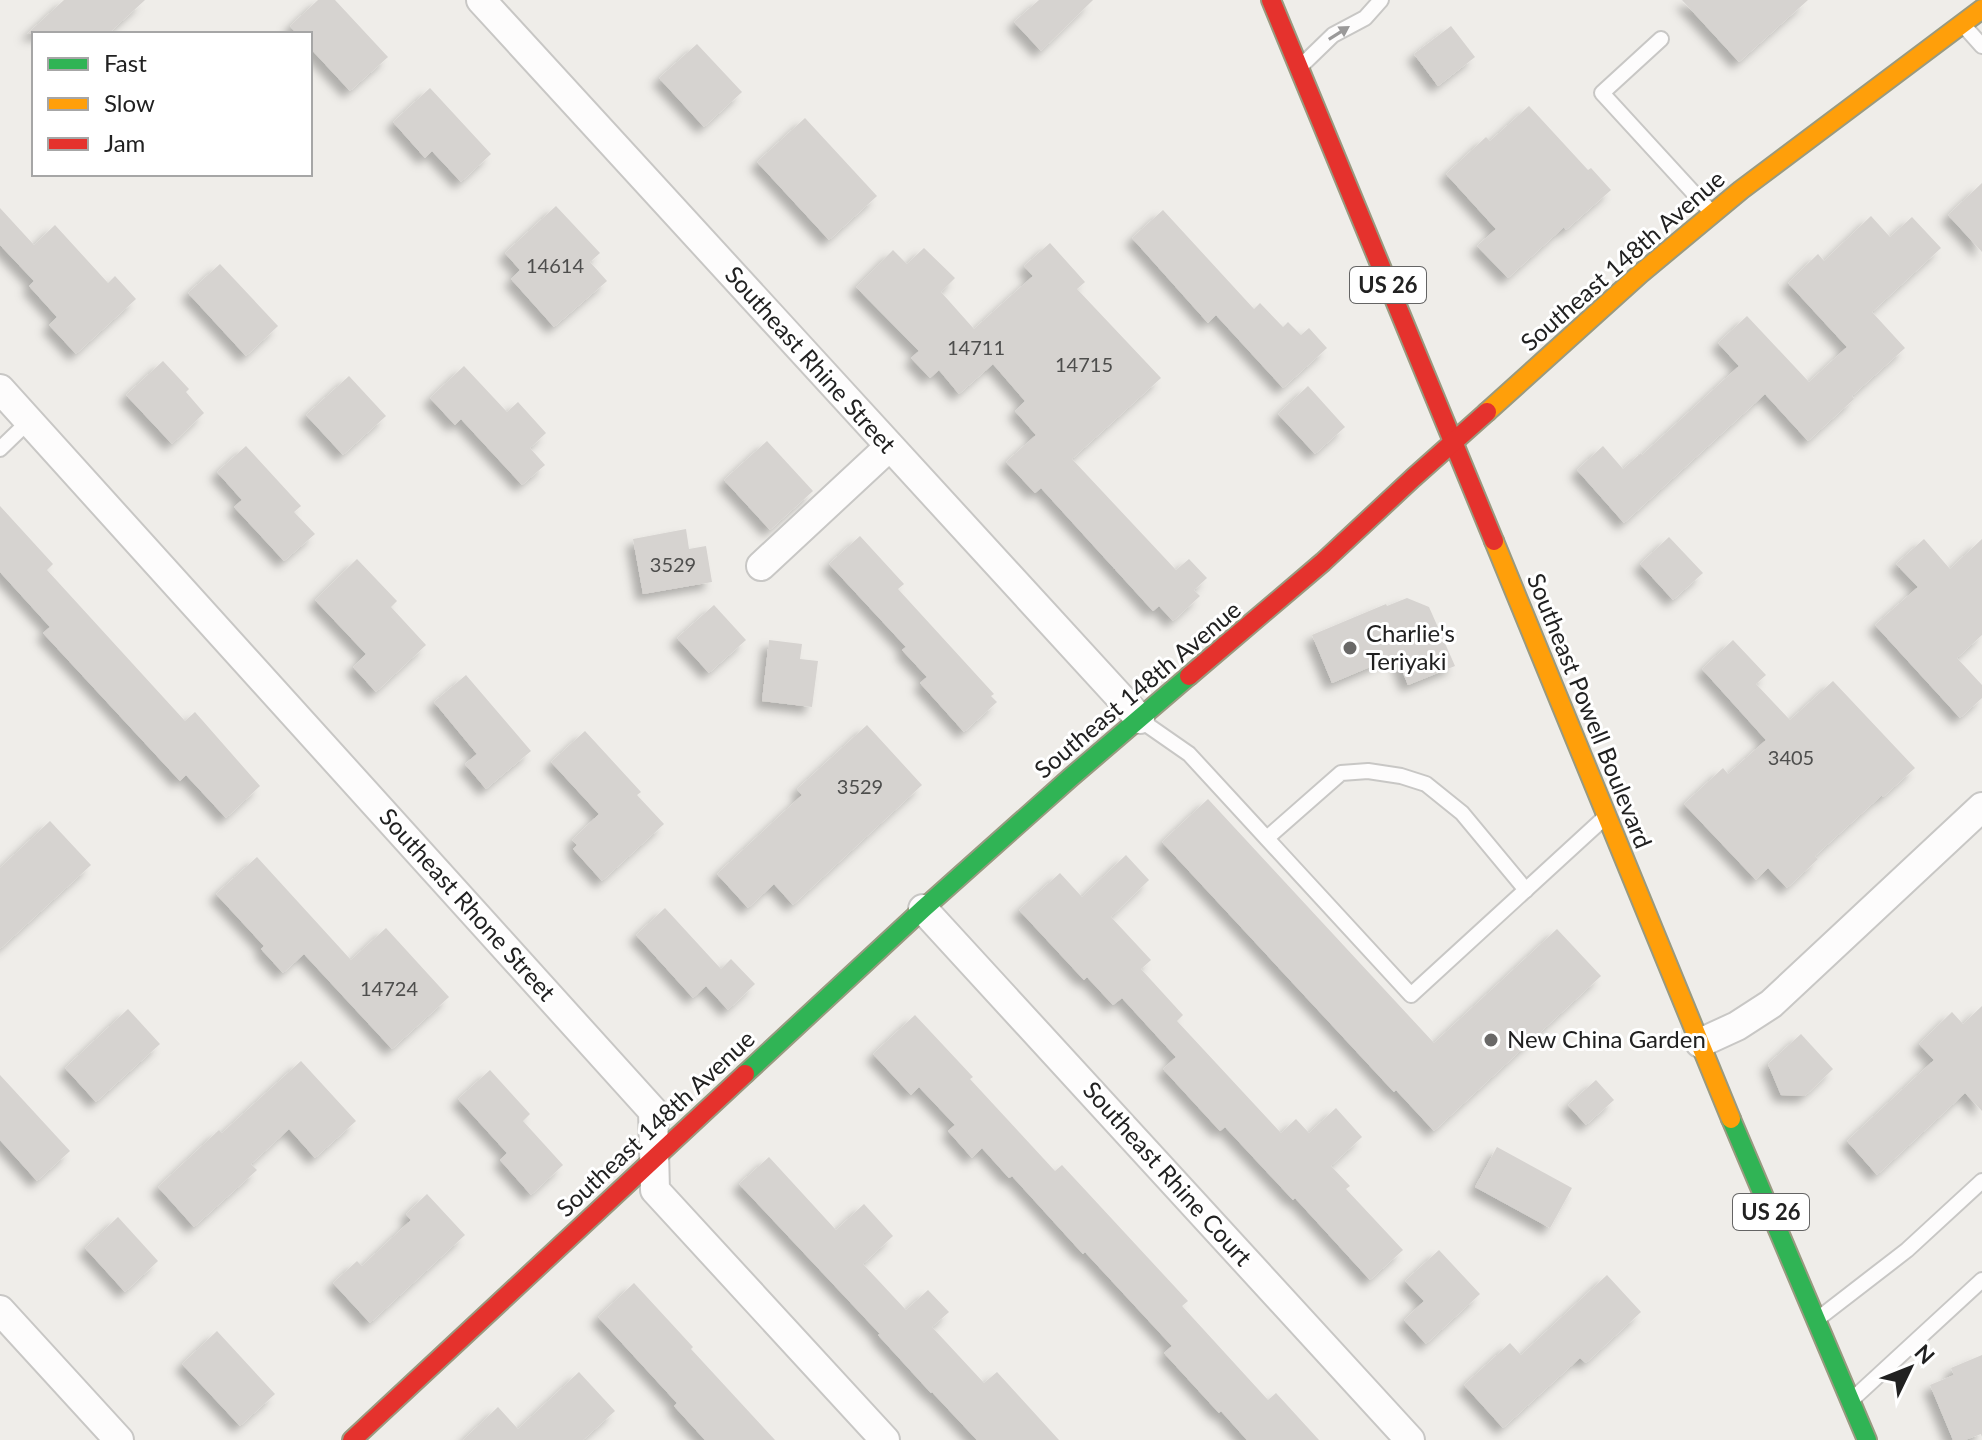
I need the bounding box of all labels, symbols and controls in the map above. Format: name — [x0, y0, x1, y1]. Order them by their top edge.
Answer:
one-way arrow — [1328, 26, 1350, 40]
legend — [32, 32, 312, 176]
text: Fast — [104, 48, 147, 77]
text: Slow — [104, 88, 155, 117]
text: Jam — [104, 128, 145, 157]
street label: Southeast 148th Avenue — [1514, 164, 1730, 356]
house number: 14614 — [526, 253, 584, 277]
street label: Southeast Rhine Street — [720, 260, 903, 459]
road number: US 26 — [1350, 267, 1426, 303]
house number: 14711 — [947, 335, 1005, 359]
house number: 14715 — [1055, 352, 1113, 376]
house number: 3529 — [650, 552, 696, 576]
street label: Southeast Powell Boulevard — [1522, 569, 1659, 852]
street label: Southeast 148th Avenue — [1028, 594, 1246, 784]
place label: Charlie's Teriyaki — [1366, 618, 1455, 675]
marker: Charlie's Teriyaki — [1341, 639, 1359, 657]
house number: 3405 — [1768, 745, 1814, 769]
house number: 3529 — [837, 774, 883, 798]
street label: Southeast Rhone Street — [374, 802, 562, 1006]
house number: 14724 — [360, 976, 418, 1000]
street label: Southeast 148th Avenue — [550, 1024, 760, 1222]
place label: New China Garden — [1507, 1024, 1706, 1053]
marker: New China Garden — [1482, 1031, 1500, 1049]
street label: Southeast Rhine Court — [1078, 1075, 1259, 1271]
road number: US 26 — [1733, 1194, 1809, 1230]
north arrow — [1870, 1328, 1950, 1408]
text: N — [1909, 1339, 1941, 1369]

